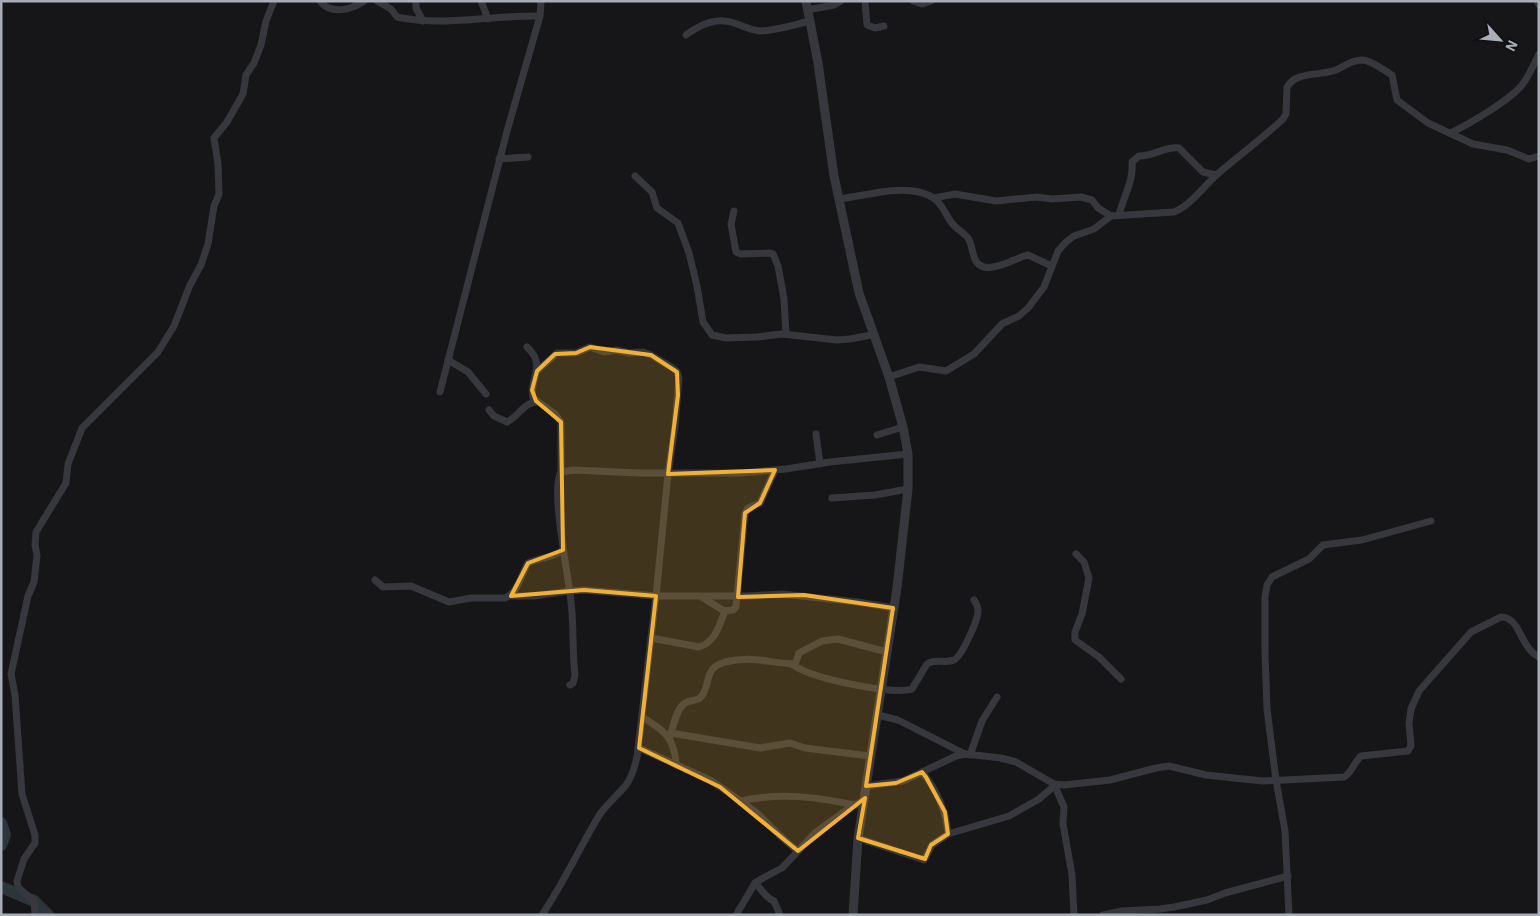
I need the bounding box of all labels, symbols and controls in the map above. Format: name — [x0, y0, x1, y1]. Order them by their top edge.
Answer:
north arrow — [1475, 15, 1525, 65]
text: N — [1501, 37, 1522, 55]

